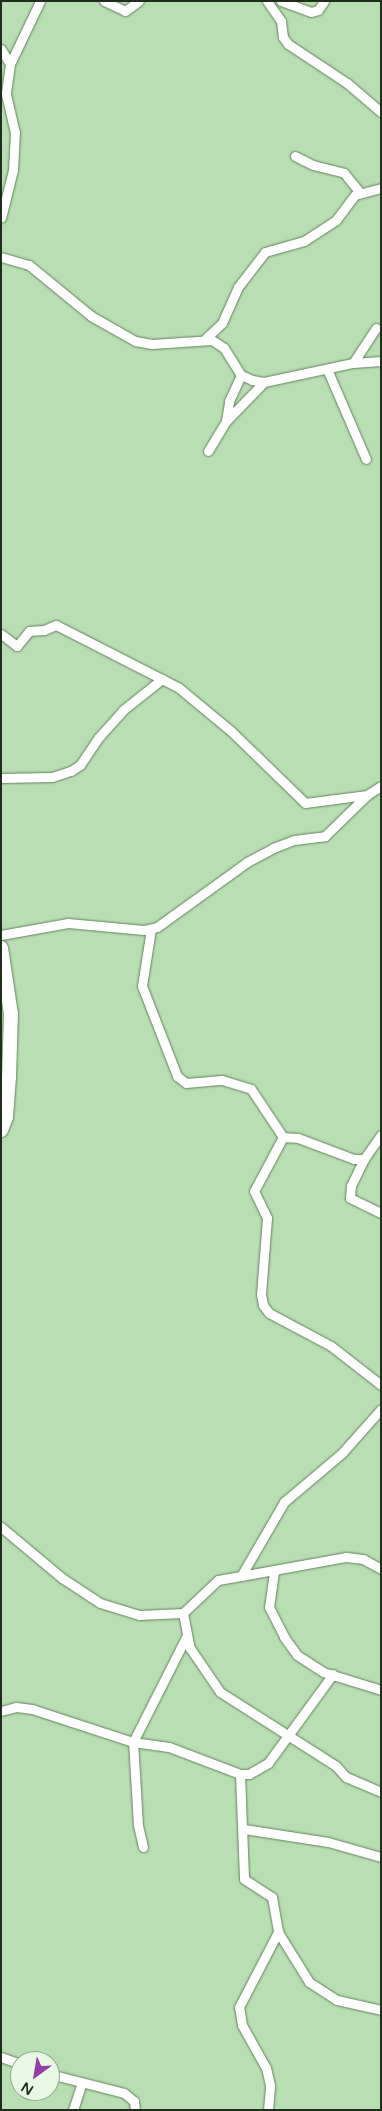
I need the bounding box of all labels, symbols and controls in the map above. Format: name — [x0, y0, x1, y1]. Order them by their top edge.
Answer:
north arrow — [10, 2051, 60, 2101]
text: N — [18, 2078, 37, 2098]

